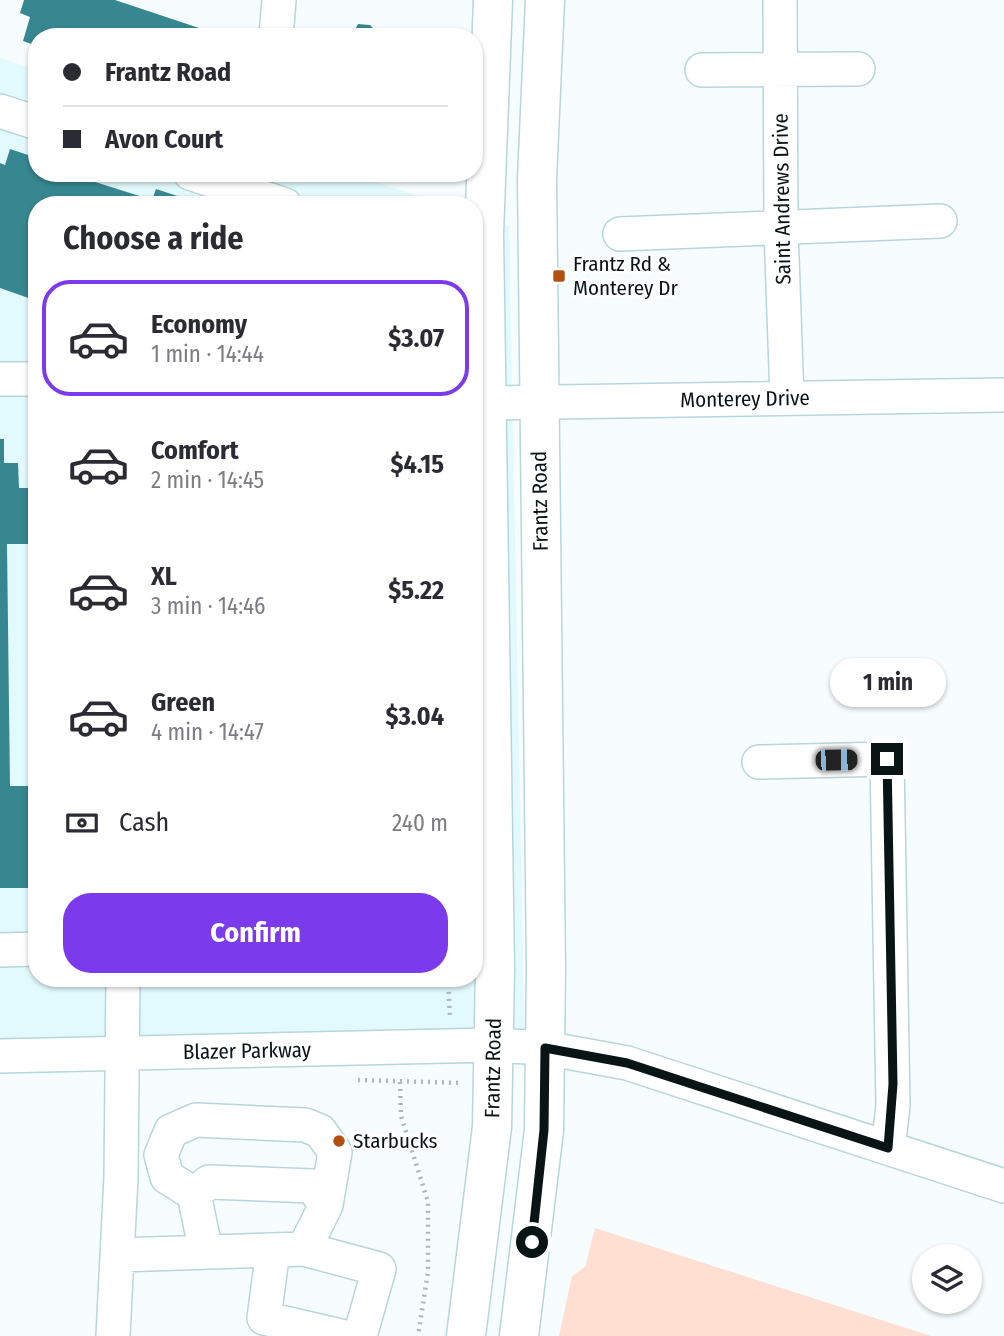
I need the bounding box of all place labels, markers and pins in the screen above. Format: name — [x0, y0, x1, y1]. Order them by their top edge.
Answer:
place label: Frantz Rd & Monterey Dr — [573, 251, 679, 301]
marker: Frantz Rd & Monterey Dr — [551, 268, 567, 284]
place label: Starbucks — [353, 1128, 438, 1154]
marker: Starbucks — [331, 1133, 347, 1149]

